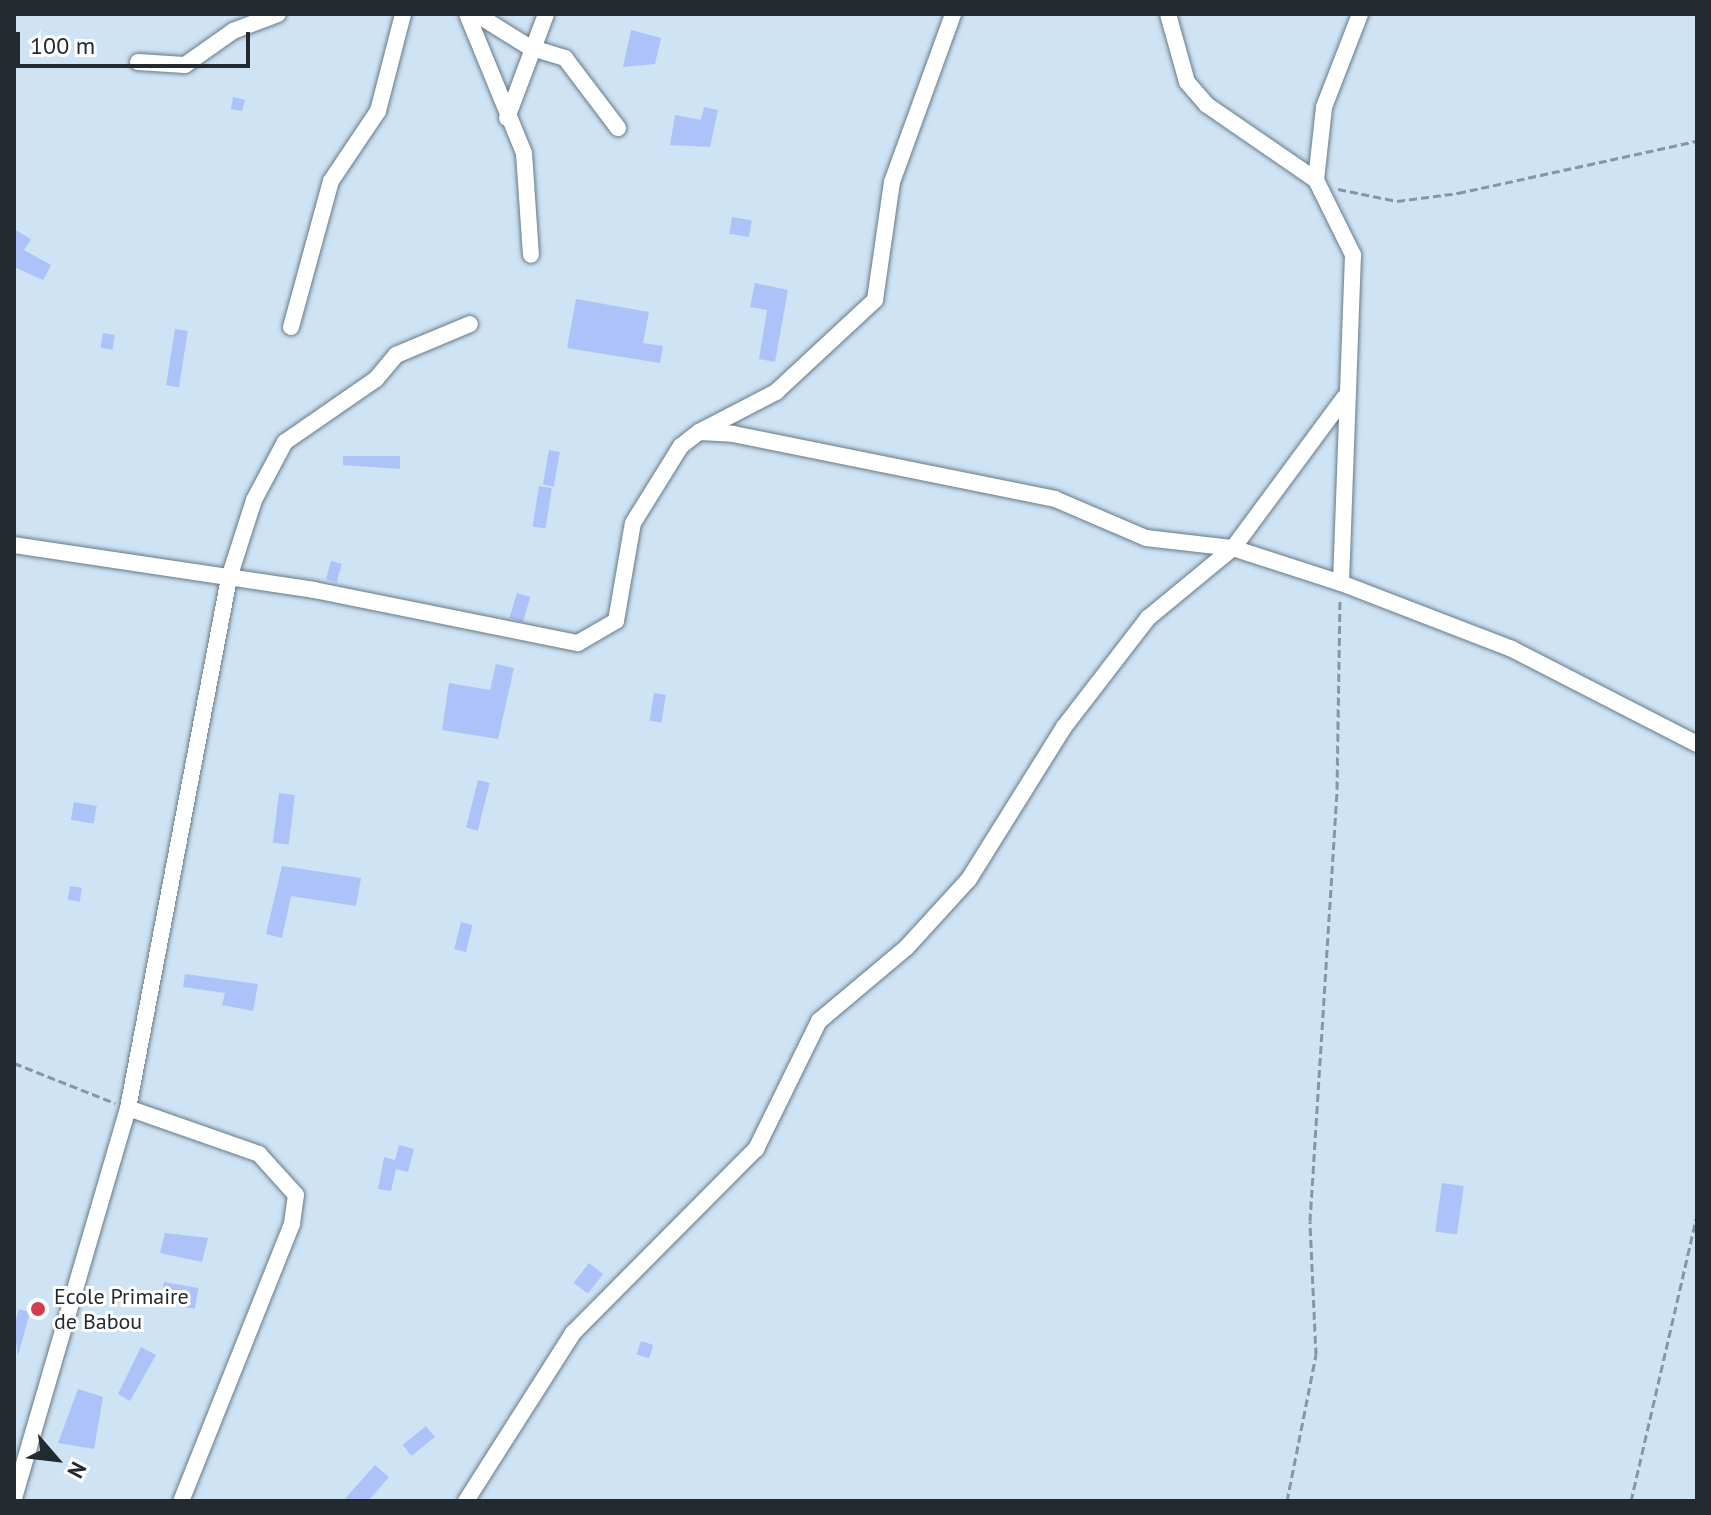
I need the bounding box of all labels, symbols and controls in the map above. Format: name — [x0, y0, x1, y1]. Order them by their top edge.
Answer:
scale bar — [20, 16, 254, 66]
text: 100 m — [30, 30, 95, 61]
place label: Ecole Primaire de Babou — [54, 1283, 189, 1334]
marker: Ecole Primaire de Babou — [29, 1300, 47, 1318]
north arrow — [16, 1419, 96, 1499]
text: N — [61, 1457, 93, 1483]

